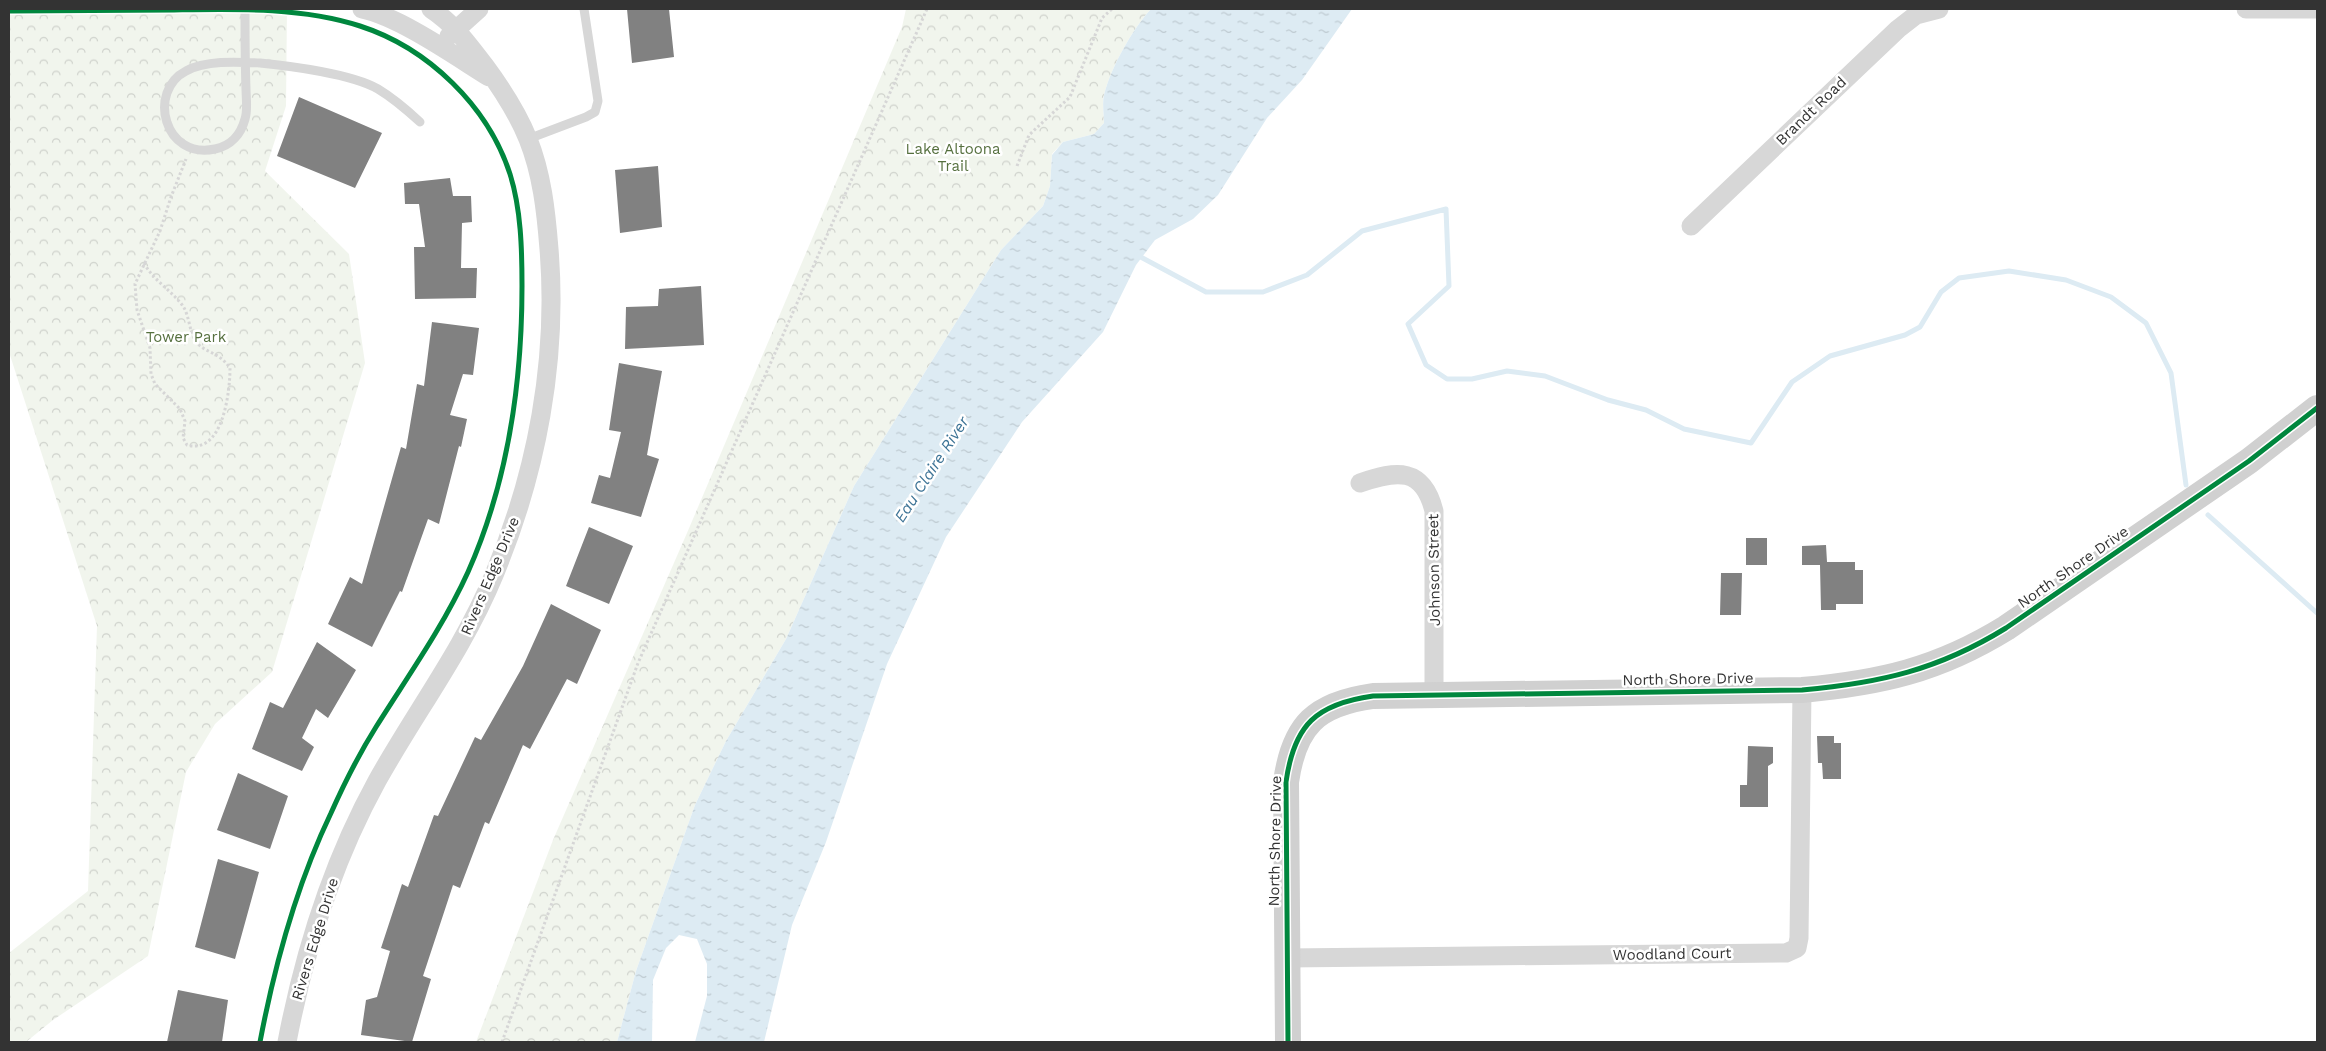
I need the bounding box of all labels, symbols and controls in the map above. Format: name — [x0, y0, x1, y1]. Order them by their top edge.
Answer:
street label: Brandt Road — [1772, 73, 1850, 149]
park label: Lake Altoona Trail — [905, 140, 1001, 175]
park label: Tower Park — [146, 328, 227, 346]
water label: Eau Claire River — [890, 412, 973, 526]
street label: Johnson Street — [1424, 513, 1444, 626]
street label: Rivers Edge Drive — [457, 514, 523, 638]
street label: North Shore Drive — [2014, 522, 2132, 612]
street label: North Shore Drive — [1622, 669, 1754, 689]
street label: North Shore Drive — [1265, 775, 1285, 907]
street label: Rivers Edge Drive — [288, 876, 342, 1002]
street label: Woodland Court — [1613, 944, 1732, 964]

